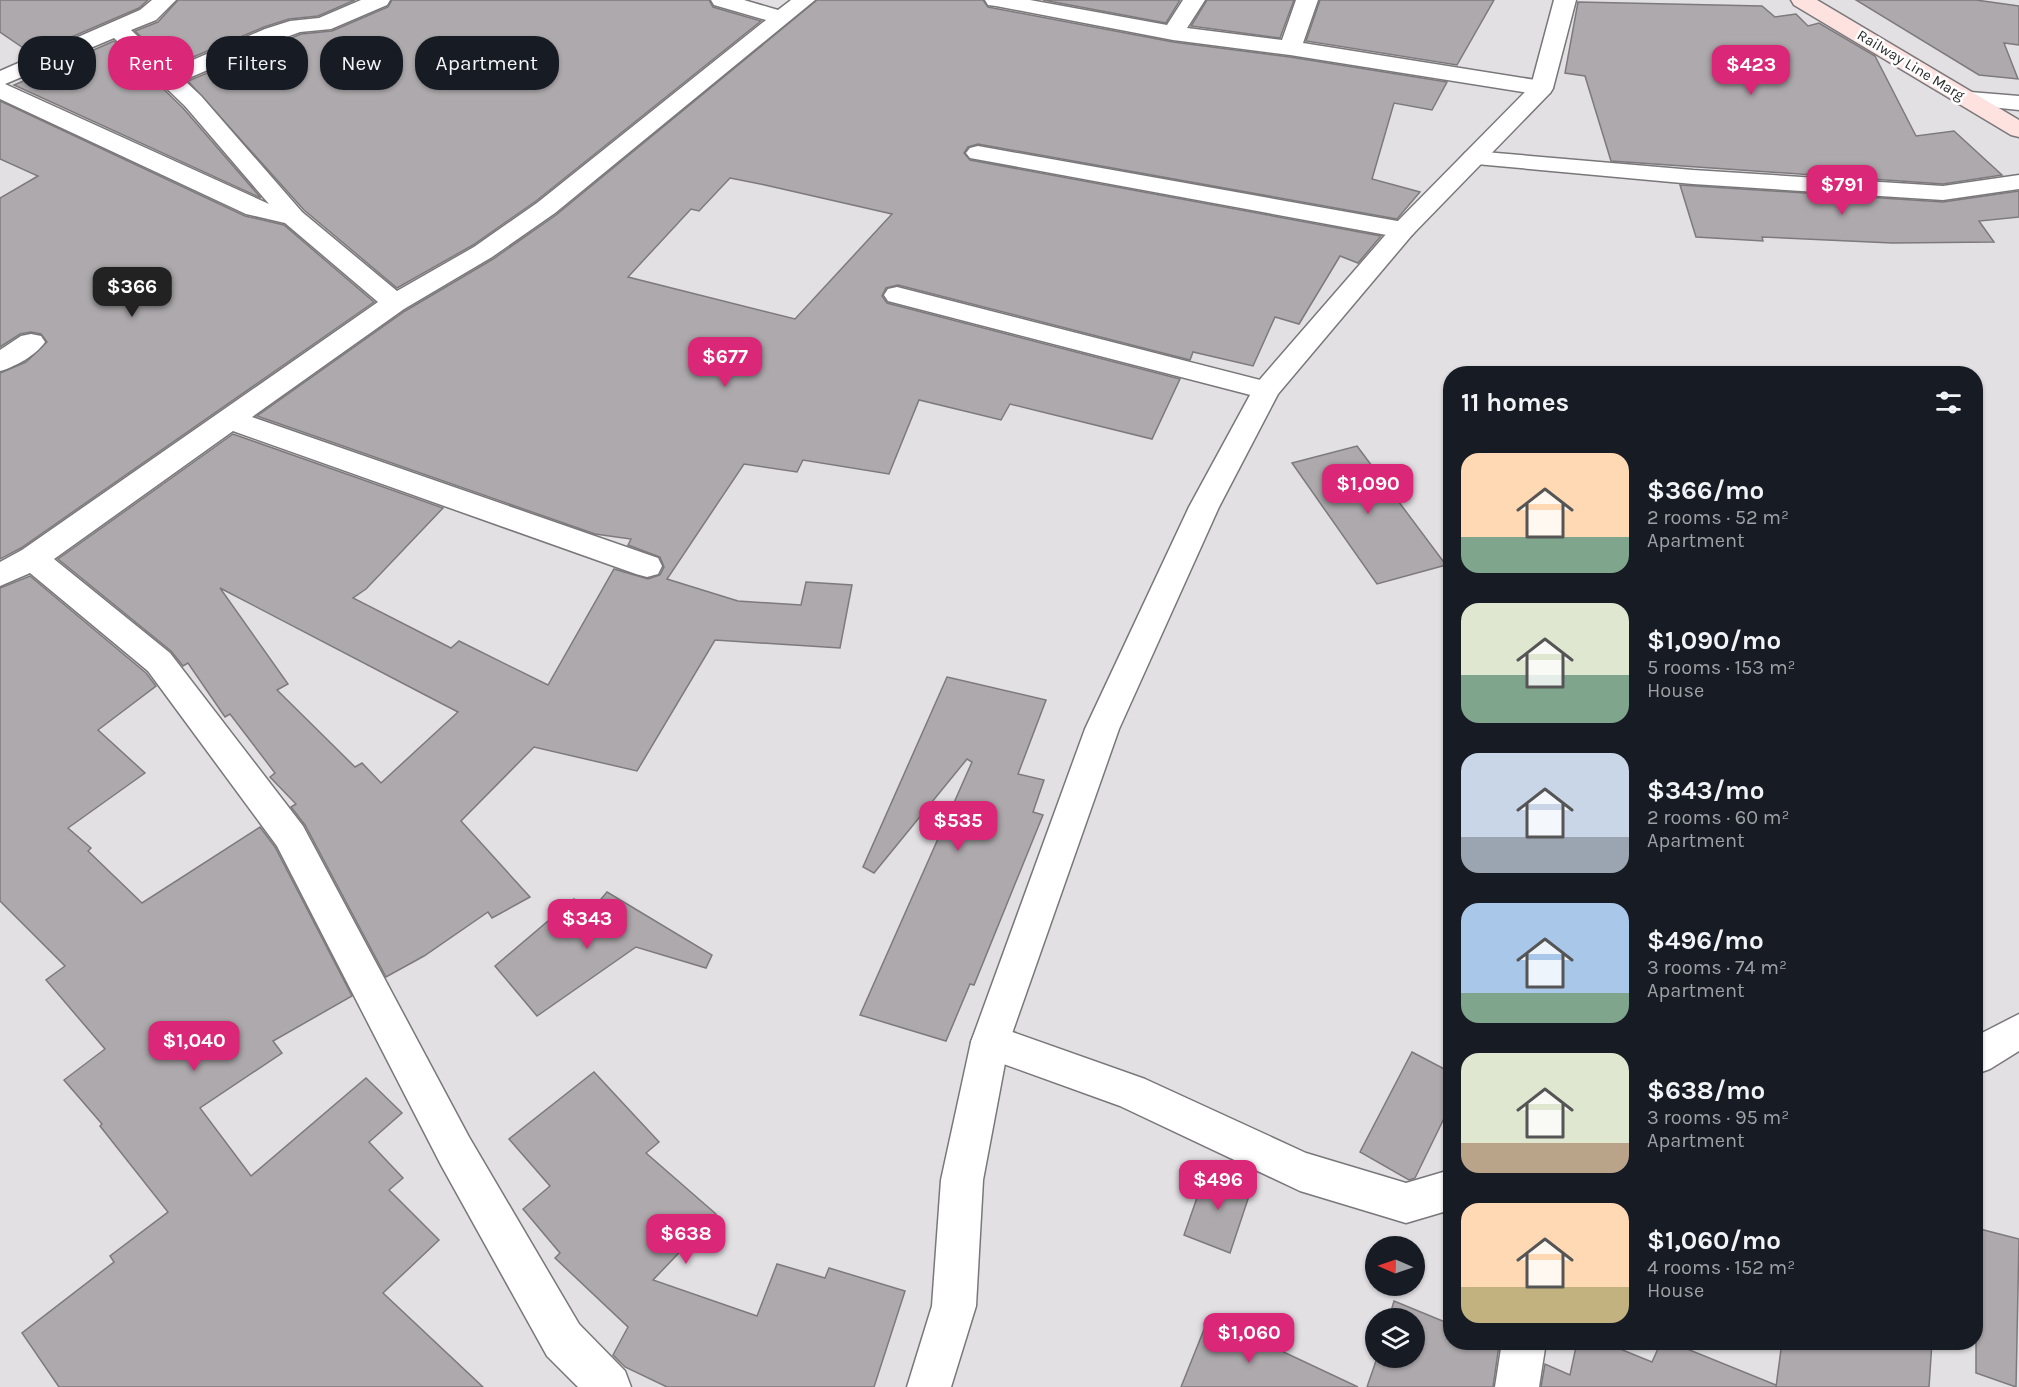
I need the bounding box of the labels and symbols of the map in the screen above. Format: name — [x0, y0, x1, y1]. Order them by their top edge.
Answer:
street label: Railway Line Marg — [1854, 26, 1968, 104]
pin: $423 — [1715, 45, 1787, 96]
pin: $791 — [1806, 165, 1878, 216]
pin: $366 — [96, 267, 168, 318]
pin: $677 — [689, 337, 761, 388]
pin: $1,090 — [1319, 464, 1417, 515]
pin: $535 — [922, 801, 994, 852]
pin: $343 — [551, 899, 623, 950]
pin: $1,040 — [145, 1021, 243, 1072]
pin: $496 — [1182, 1160, 1254, 1211]
pin: $638 — [650, 1214, 722, 1265]
north arrow — [1365, 1236, 1425, 1296]
pin: $1,060 — [1200, 1313, 1298, 1364]

